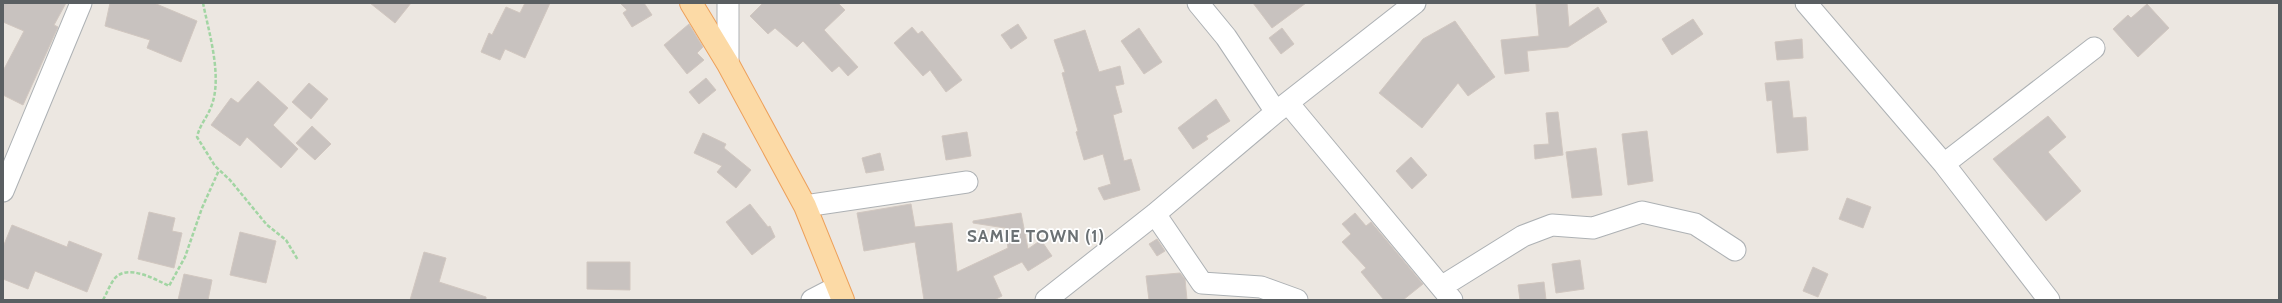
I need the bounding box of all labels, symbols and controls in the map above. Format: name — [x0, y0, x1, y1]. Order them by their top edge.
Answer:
district label: SAMIE TOWN (1) — [967, 226, 1105, 246]

